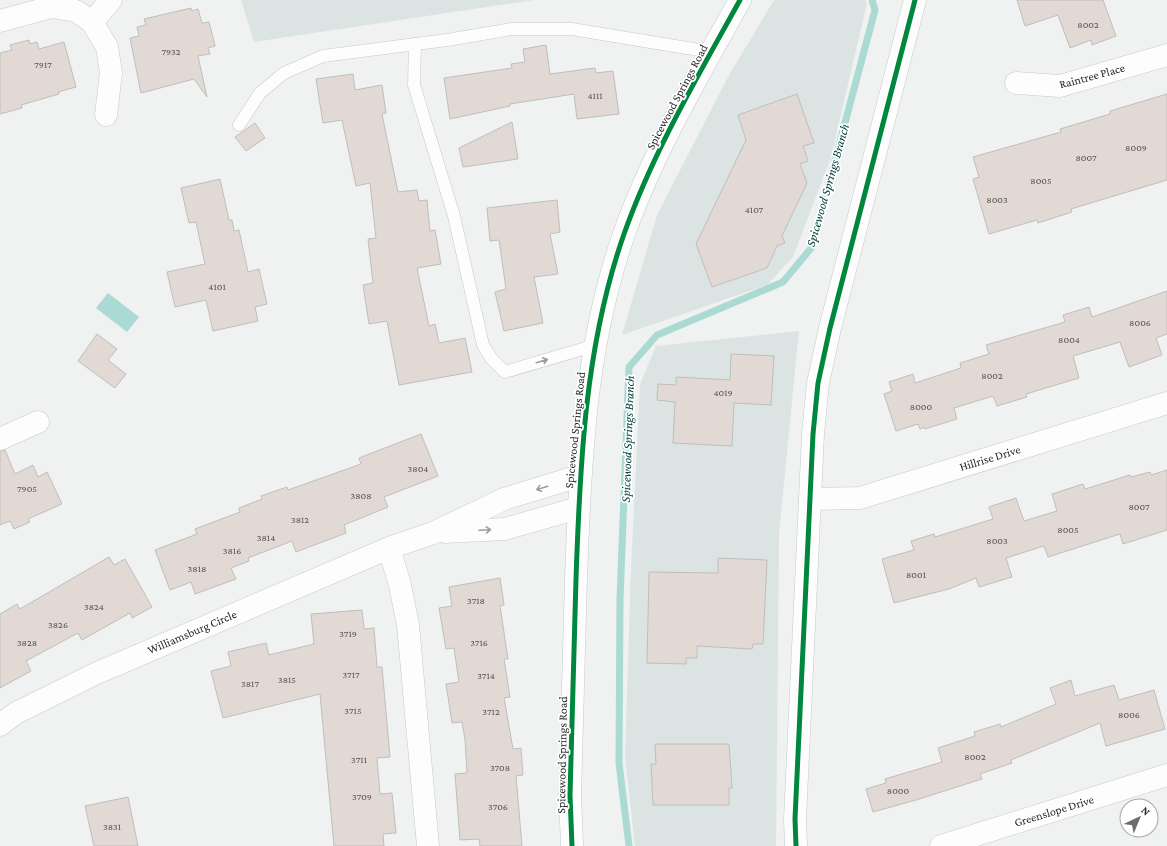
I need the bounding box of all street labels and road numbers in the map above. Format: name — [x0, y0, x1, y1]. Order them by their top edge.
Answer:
street label: Spicewood Springs Road — [643, 41, 711, 152]
street label: Raintree Place — [1058, 61, 1126, 91]
street label: Spicewood Springs Road — [562, 370, 588, 489]
street label: Hillrise Drive — [958, 442, 1022, 474]
street label: Williamsburg Circle — [145, 607, 239, 657]
street label: Spicewood Springs Road — [554, 696, 570, 814]
street label: Greenslope Drive — [1013, 792, 1095, 830]

